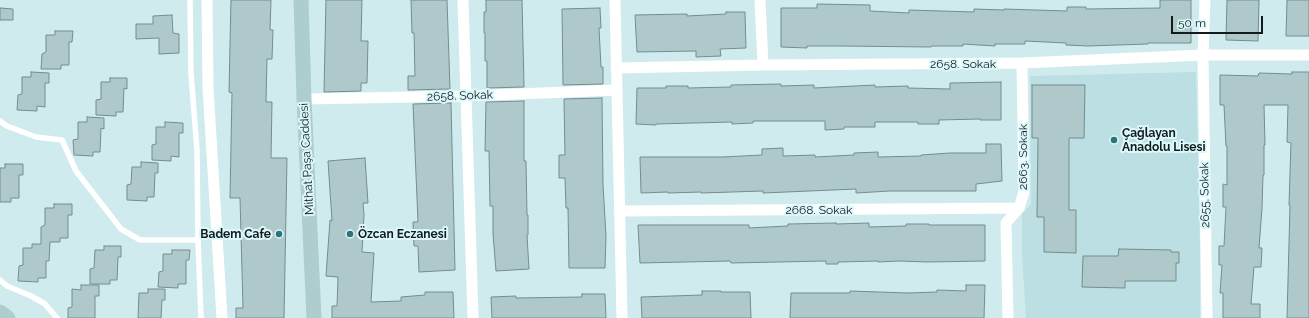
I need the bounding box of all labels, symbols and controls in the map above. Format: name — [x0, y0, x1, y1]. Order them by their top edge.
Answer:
scale bar — [1173, 8, 1265, 34]
text: 50 m — [1178, 16, 1206, 30]
street label: 2658. Sokak — [930, 57, 996, 71]
street label: 2658. Sokak — [427, 88, 493, 104]
street label: Mithat Paşa Caddesi — [297, 103, 317, 215]
street label: 2663. Sokak — [1016, 124, 1030, 190]
place label: Çağlayan Anadolu Lisesi — [1122, 126, 1205, 154]
marker: Çağlayan Anadolu Lisesi — [1109, 135, 1119, 145]
street label: 2655. Sokak — [1197, 162, 1213, 228]
street label: 2668. Sokak — [786, 203, 852, 217]
place label: Badem Cafe — [200, 227, 271, 241]
place label: Özcan Eczanesi — [358, 227, 447, 241]
marker: Badem Cafe — [274, 229, 284, 239]
marker: Özcan Eczanesi — [345, 229, 355, 239]

